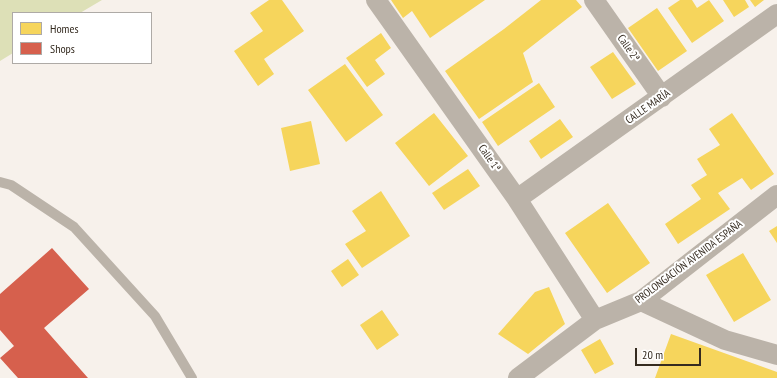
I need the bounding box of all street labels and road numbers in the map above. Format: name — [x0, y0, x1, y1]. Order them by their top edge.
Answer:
street label: Calle 2ª — [614, 32, 642, 64]
street label: CALLE MARÍA — [623, 87, 673, 127]
street label: Calle 1ª — [475, 142, 503, 174]
street label: PROLONGACIÓN AVENIDA ESPAÑA — [633, 217, 745, 307]

